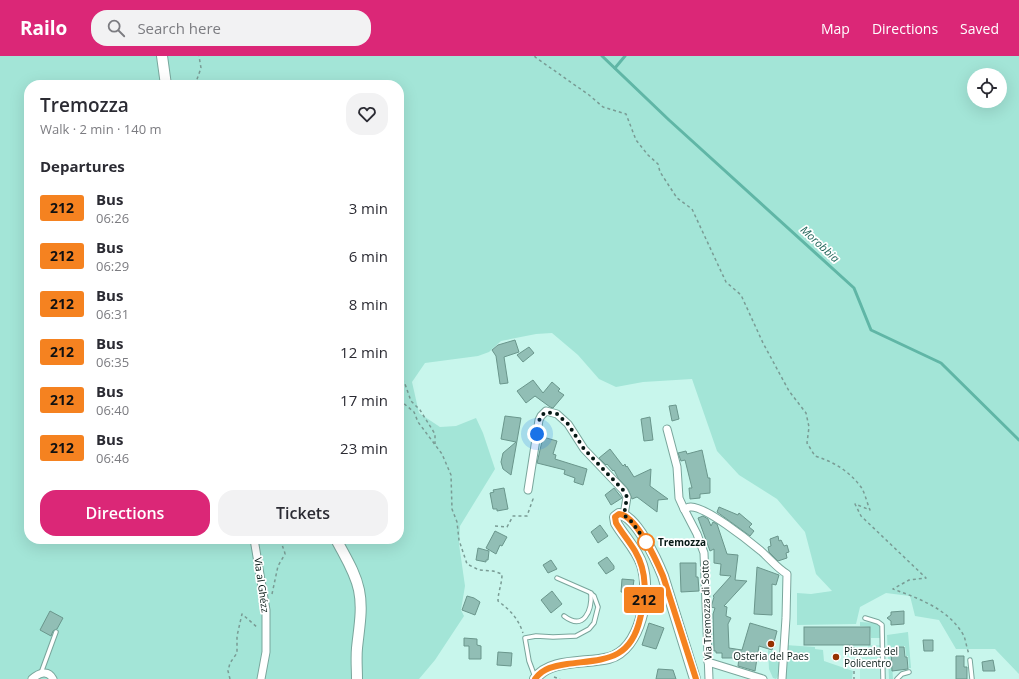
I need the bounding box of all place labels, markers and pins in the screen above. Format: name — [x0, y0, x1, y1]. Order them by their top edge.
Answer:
marker: Tremozza — [637, 533, 655, 551]
place label: Tremozza — [658, 535, 706, 549]
marker: Osteria del Paes — [766, 639, 776, 649]
place label: Piazzale del Policentro — [844, 644, 898, 670]
place label: Osteria del Paes — [733, 649, 809, 663]
marker: Piazzale del Policentro — [831, 652, 841, 662]

